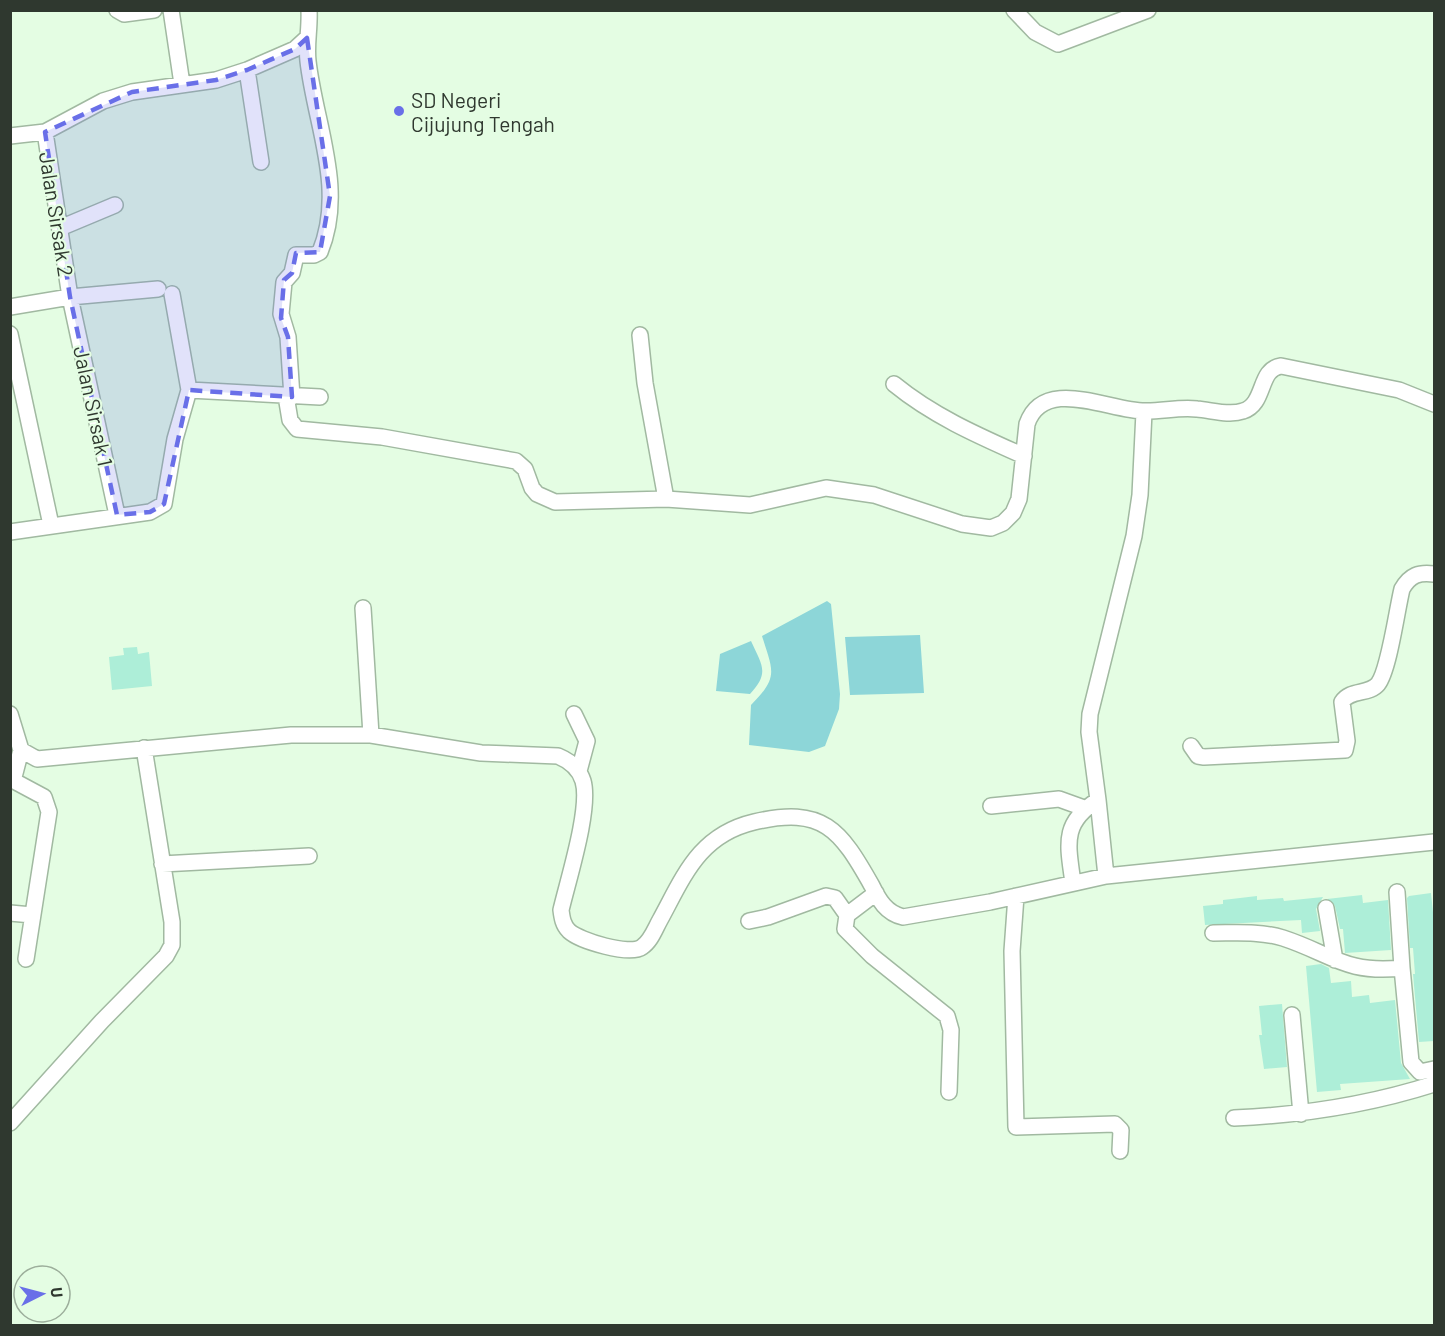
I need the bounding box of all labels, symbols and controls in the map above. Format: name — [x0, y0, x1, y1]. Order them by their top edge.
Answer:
place label: SD Negeri Cijujung Tengah — [411, 87, 555, 136]
marker: SD Negeri Cijujung Tengah — [392, 104, 406, 118]
street label: Jalan Sirsak 2 — [35, 150, 79, 278]
street label: Jalan Sirsak 1 — [69, 344, 119, 468]
north arrow — [12, 1264, 72, 1324]
text: U — [47, 1286, 67, 1298]

